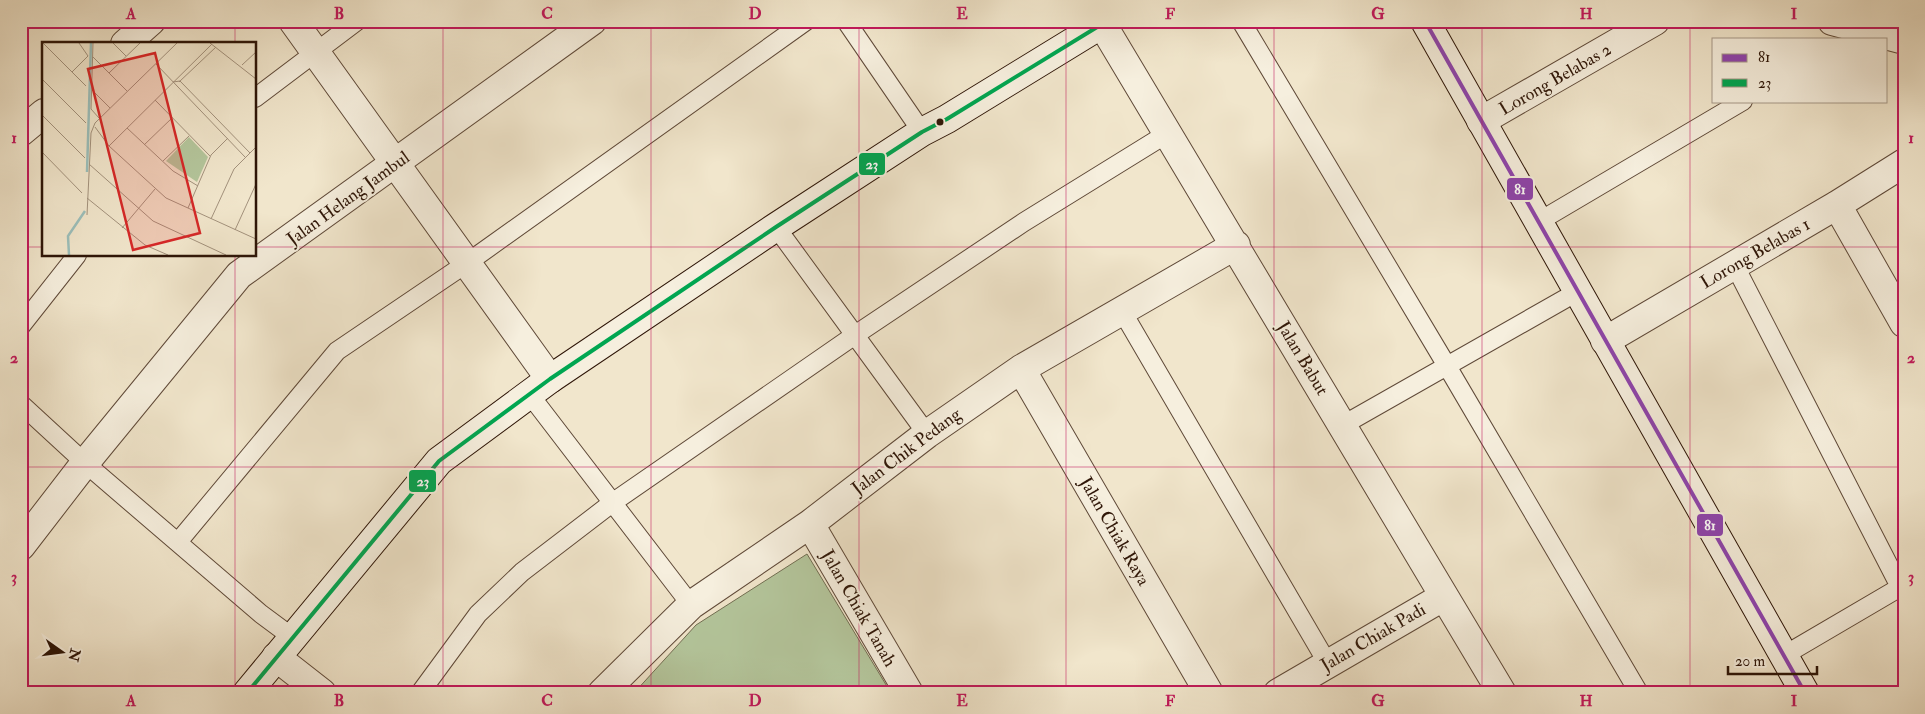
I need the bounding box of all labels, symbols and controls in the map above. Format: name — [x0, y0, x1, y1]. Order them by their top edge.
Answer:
text: A — [125, 4, 137, 24]
text: B — [334, 4, 344, 24]
text: C — [541, 4, 553, 24]
text: D — [748, 4, 762, 24]
text: E — [956, 4, 968, 24]
text: F — [1165, 4, 1175, 24]
text: G — [1371, 4, 1385, 24]
text: H — [1579, 4, 1593, 24]
text: I — [1791, 4, 1798, 24]
street label: Lorong Belabas 2 — [1495, 38, 1615, 121]
legend — [1712, 38, 1888, 102]
inset map — [42, 42, 256, 256]
text: 81 — [1758, 48, 1770, 67]
text: 23 — [1758, 74, 1771, 93]
unlabelled marker — [935, 117, 945, 127]
text: 1 — [11, 128, 17, 148]
text: 1 — [1908, 128, 1914, 148]
street label: Jalan Helang Jambul — [282, 146, 415, 251]
line badge: 23 — [858, 152, 886, 176]
text: 23 — [866, 156, 878, 173]
line badge: 81 — [1506, 177, 1534, 201]
text: 81 — [1514, 181, 1526, 198]
street label: Lorong Belabas 1 — [1696, 213, 1814, 294]
street label: Jalan Babut — [1271, 316, 1334, 400]
text: 2 — [10, 348, 18, 368]
text: 2 — [1907, 348, 1915, 368]
street label: Jalan Chik Pedang — [846, 402, 967, 501]
line badge: 23 — [408, 469, 437, 493]
street label: Jalan Chiak Raya — [1074, 472, 1155, 590]
text: 23 — [417, 473, 429, 490]
line badge: 81 — [1696, 513, 1724, 537]
text: 81 — [1704, 517, 1716, 534]
street label: Jalan Chiak Tanah — [815, 545, 902, 671]
text: 3 — [11, 567, 17, 587]
text: 3 — [1908, 567, 1914, 587]
street label: Jalan Chiak Padi — [1316, 598, 1430, 677]
north arrow — [38, 626, 88, 676]
scale bar — [1728, 644, 1816, 676]
text: N — [64, 646, 84, 664]
text: 20 m — [1735, 652, 1765, 671]
text: A — [125, 691, 137, 711]
text: B — [334, 691, 344, 711]
text: C — [541, 691, 553, 711]
text: D — [748, 691, 762, 711]
text: E — [956, 691, 968, 711]
text: F — [1165, 691, 1175, 711]
text: G — [1371, 691, 1385, 711]
text: H — [1579, 691, 1593, 711]
text: I — [1791, 691, 1798, 711]

